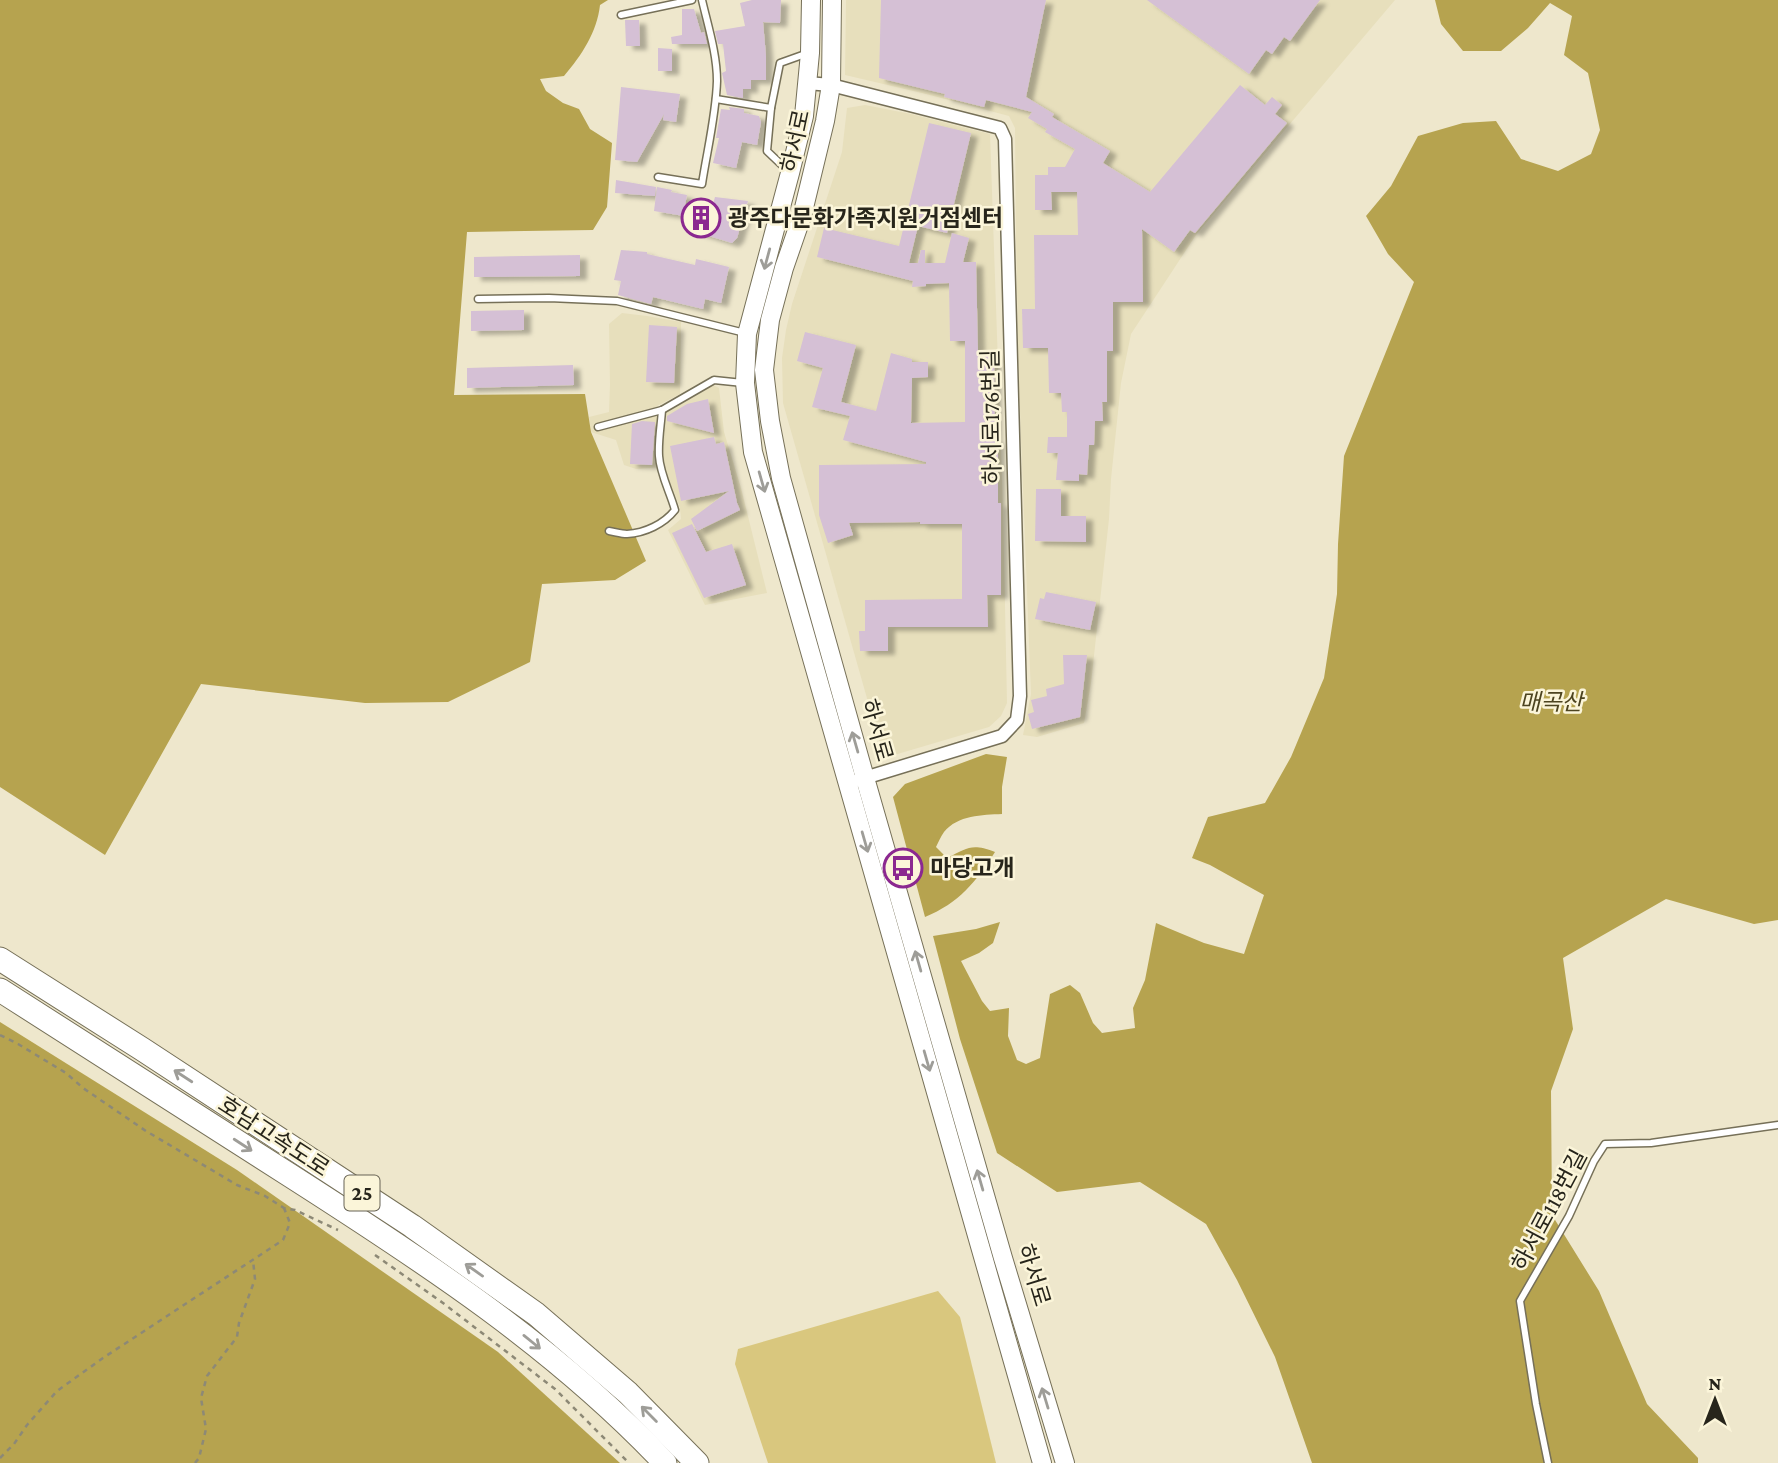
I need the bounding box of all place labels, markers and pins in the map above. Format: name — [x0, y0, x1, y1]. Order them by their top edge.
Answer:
building icon: 광주다문화가족지원거점센터 — [680, 197, 722, 239]
place label: 광주다문화가족지원거점센터 — [728, 205, 1003, 231]
bus stop icon: 마당고개 — [882, 847, 924, 889]
place label: 마당고개 — [930, 855, 1015, 881]

